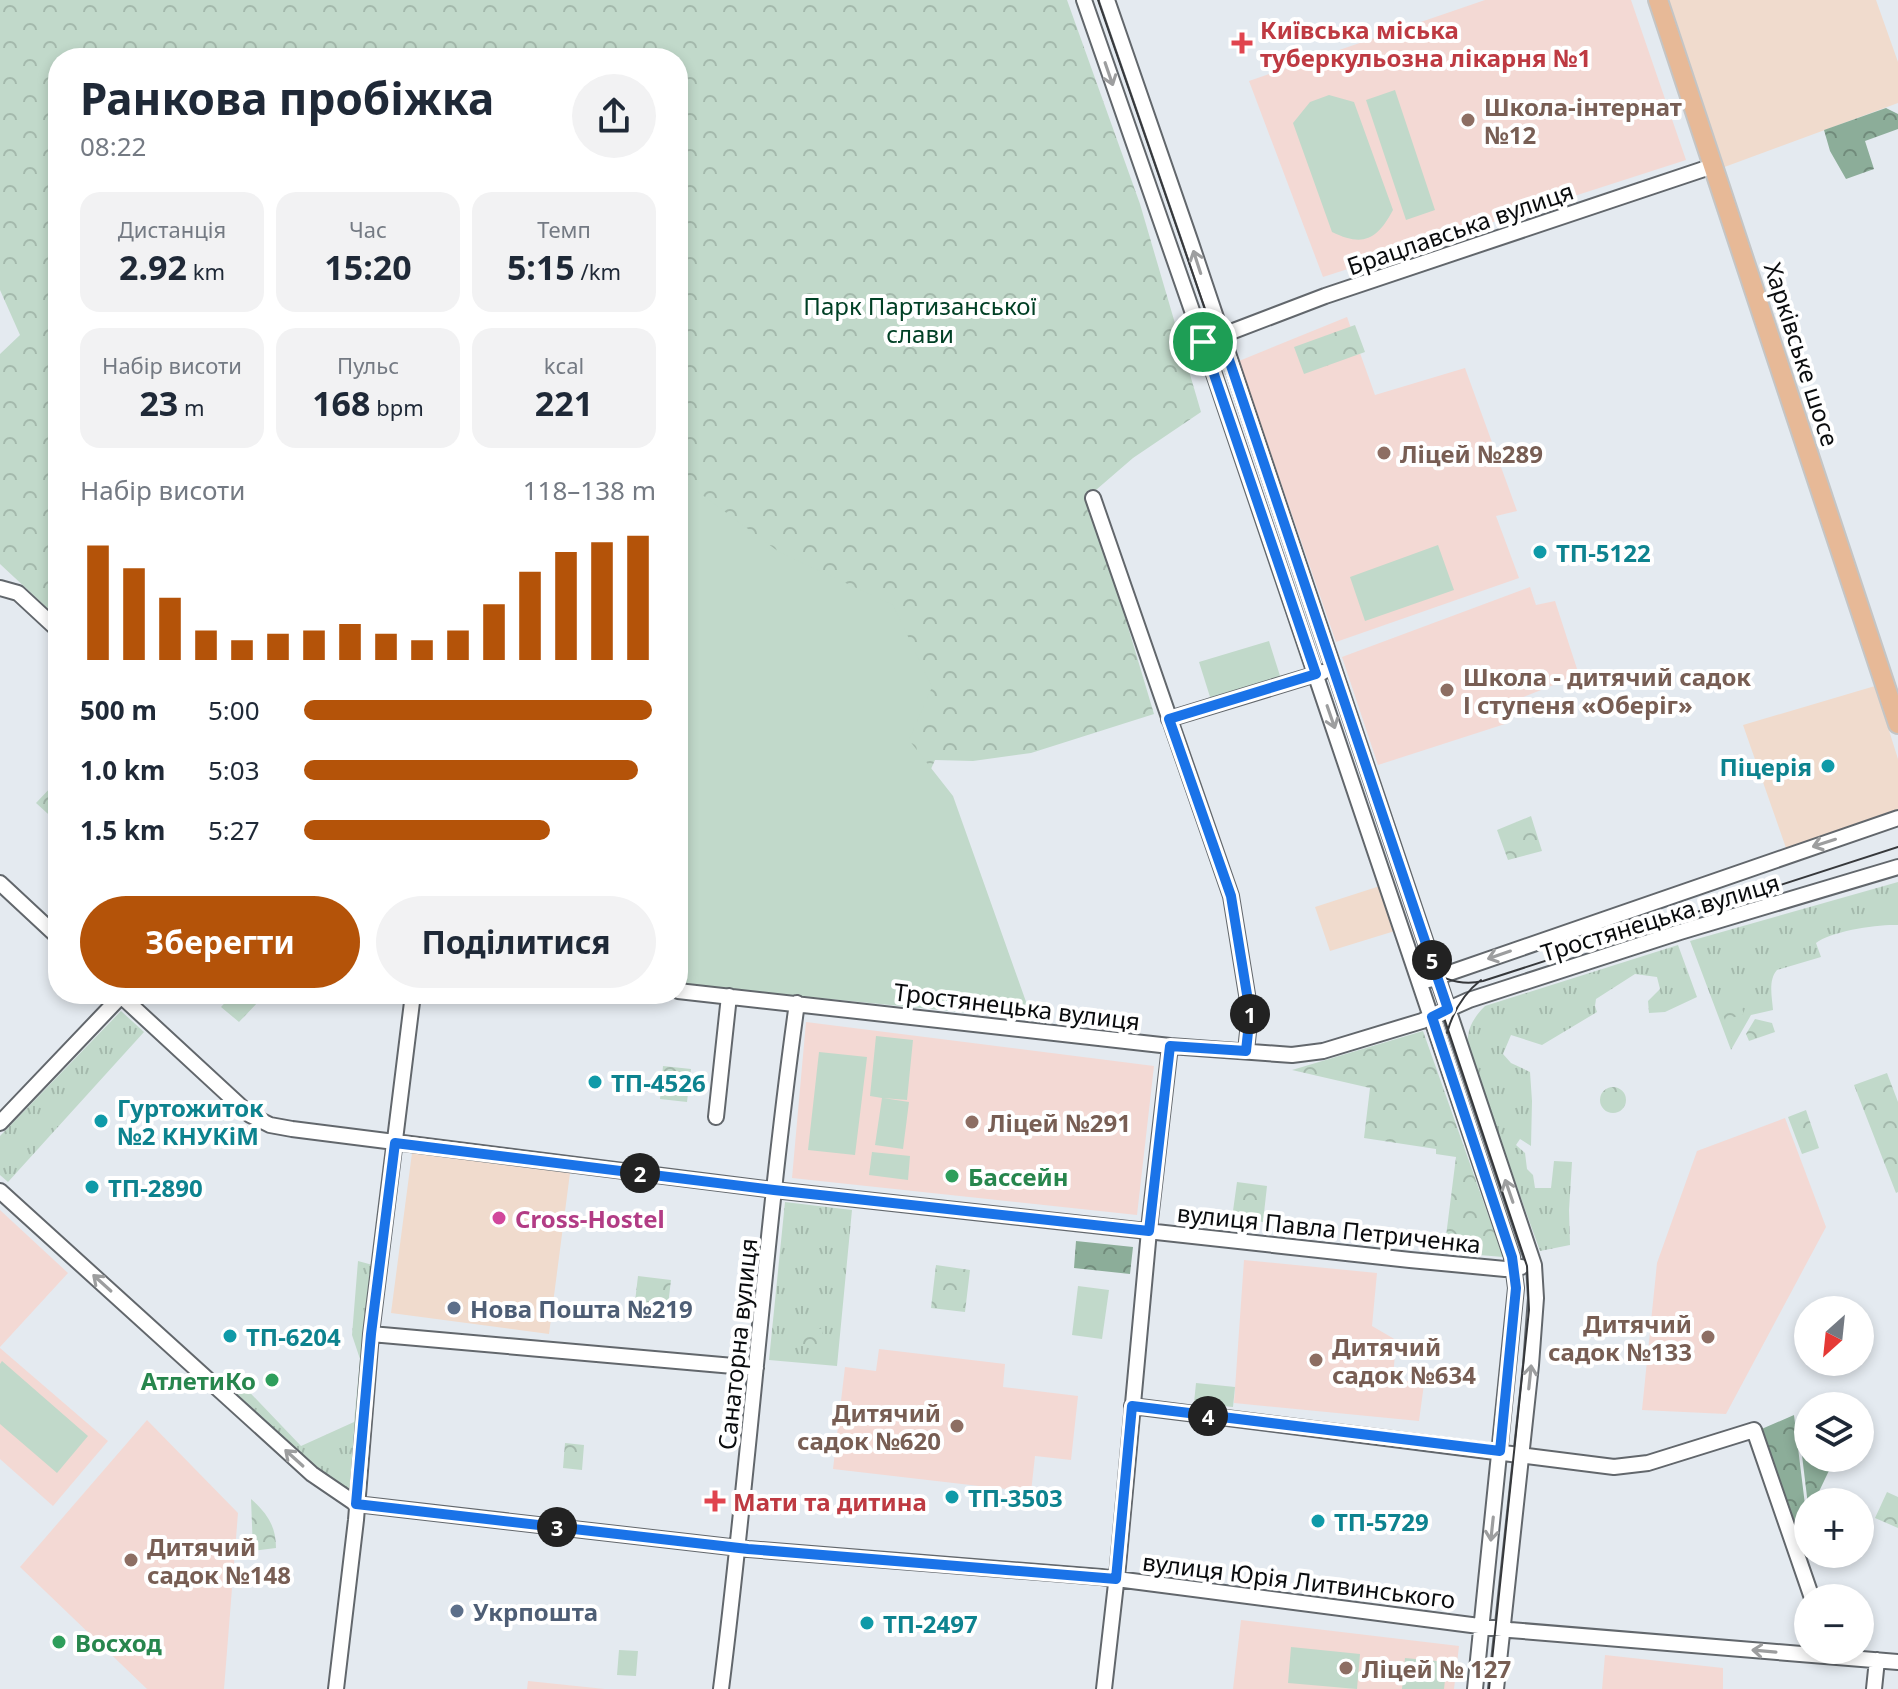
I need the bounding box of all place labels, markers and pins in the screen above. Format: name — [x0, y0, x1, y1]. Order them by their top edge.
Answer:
place label: Київська міська туберкульозна лікарня №1 — [1260, 13, 1591, 74]
marker: Київська міська туберкульозна лікарня №1 — [1231, 32, 1253, 54]
place label: Школа-інтернат №12 — [1484, 90, 1682, 151]
marker: Школа-інтернат №12 — [1459, 111, 1477, 129]
pin — [1169, 308, 1237, 376]
place label: Ліцей №289 — [1400, 437, 1543, 470]
marker: Ліцей №289 — [1375, 444, 1393, 462]
place label: ТП-5122 — [1556, 536, 1651, 569]
marker: ТП-5122 — [1531, 543, 1549, 561]
place label: Школа - дитячий садок І ступеня «Оберіг» — [1463, 660, 1751, 721]
marker: Школа - дитячий садок І ступеня «Оберіг» — [1438, 681, 1456, 699]
place label: Піцерія — [1720, 750, 1812, 783]
marker: Піцерія — [1819, 757, 1837, 775]
pin: 5 — [1412, 940, 1452, 980]
pin: 1 — [1230, 994, 1270, 1034]
place label: ТП-4526 — [611, 1066, 706, 1099]
marker: ТП-4526 — [586, 1073, 604, 1091]
place label: Гуртожиток №2 КНУКіМ — [117, 1091, 264, 1152]
place label: Ліцей №291 — [988, 1106, 1131, 1139]
marker: Гуртожиток №2 КНУКіМ — [92, 1112, 110, 1130]
marker: Ліцей №291 — [963, 1113, 981, 1131]
pin: 2 — [620, 1153, 660, 1193]
place label: Бассейн — [968, 1160, 1069, 1193]
marker: Бассейн — [943, 1167, 961, 1185]
place label: ТП-2890 — [108, 1171, 203, 1204]
marker: ТП-2890 — [83, 1178, 101, 1196]
place label: Cross-Hostel — [515, 1202, 665, 1235]
marker: Cross-Hostel — [490, 1209, 508, 1227]
place label: Нова Пошта №219 — [470, 1292, 693, 1325]
marker: Нова Пошта №219 — [445, 1299, 463, 1317]
place label: Дитячий садок №133 — [1548, 1307, 1692, 1368]
place label: ТП-6204 — [246, 1320, 341, 1353]
marker: ТП-6204 — [221, 1327, 239, 1345]
marker: Дитячий садок №133 — [1699, 1328, 1717, 1346]
place label: Дитячий садок №634 — [1332, 1330, 1476, 1391]
marker: Дитячий садок №634 — [1307, 1351, 1325, 1369]
place label: АтлетиКо — [141, 1364, 256, 1397]
marker: АтлетиКо — [263, 1371, 281, 1389]
place label: Дитячий садок №620 — [797, 1396, 941, 1457]
pin: 4 — [1188, 1396, 1228, 1436]
marker: Дитячий садок №620 — [948, 1417, 966, 1435]
place label: ТП-3503 — [968, 1481, 1063, 1514]
place label: Мати та дитина — [733, 1485, 927, 1518]
marker: ТП-3503 — [943, 1488, 961, 1506]
marker: Мати та дитина — [704, 1490, 726, 1512]
place label: ТП-5729 — [1334, 1505, 1429, 1538]
pin: 3 — [537, 1507, 577, 1547]
marker: ТП-5729 — [1309, 1512, 1327, 1530]
place label: Дитячий садок №148 — [147, 1530, 291, 1591]
marker: Дитячий садок №148 — [122, 1551, 140, 1569]
place label: Укрпошта — [473, 1595, 598, 1628]
marker: Укрпошта — [448, 1602, 466, 1620]
place label: ТП-2497 — [883, 1607, 978, 1640]
marker: ТП-2497 — [858, 1614, 876, 1632]
place label: Восход — [75, 1626, 162, 1659]
marker: Восход — [50, 1633, 68, 1651]
place label: Ліцей № 127 — [1362, 1652, 1511, 1685]
marker: Ліцей № 127 — [1337, 1659, 1355, 1677]

